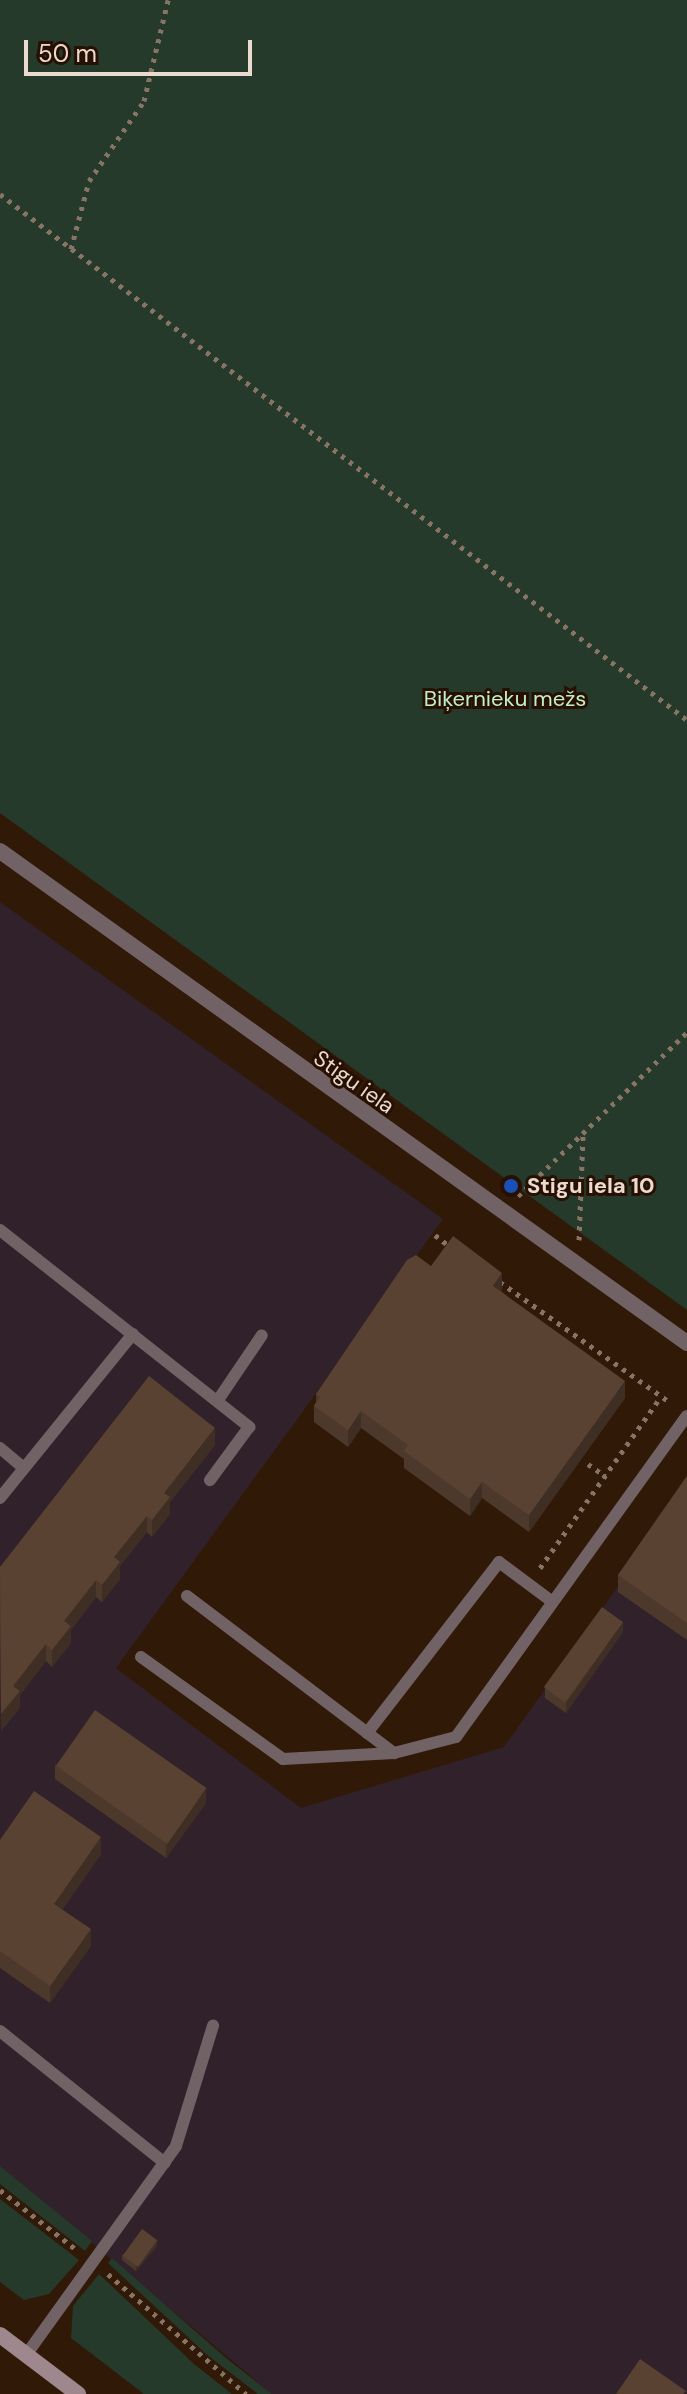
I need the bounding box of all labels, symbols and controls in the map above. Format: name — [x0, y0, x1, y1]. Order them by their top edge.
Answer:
scale bar — [28, 24, 256, 74]
text: 50 m — [38, 38, 97, 69]
park label: Biķernieku mežs — [424, 686, 586, 712]
street label: Stigu iela — [309, 1045, 399, 1119]
place label: Stigu iela 10 — [527, 1173, 654, 1199]
marker: Stigu iela 10 — [502, 1177, 520, 1195]

